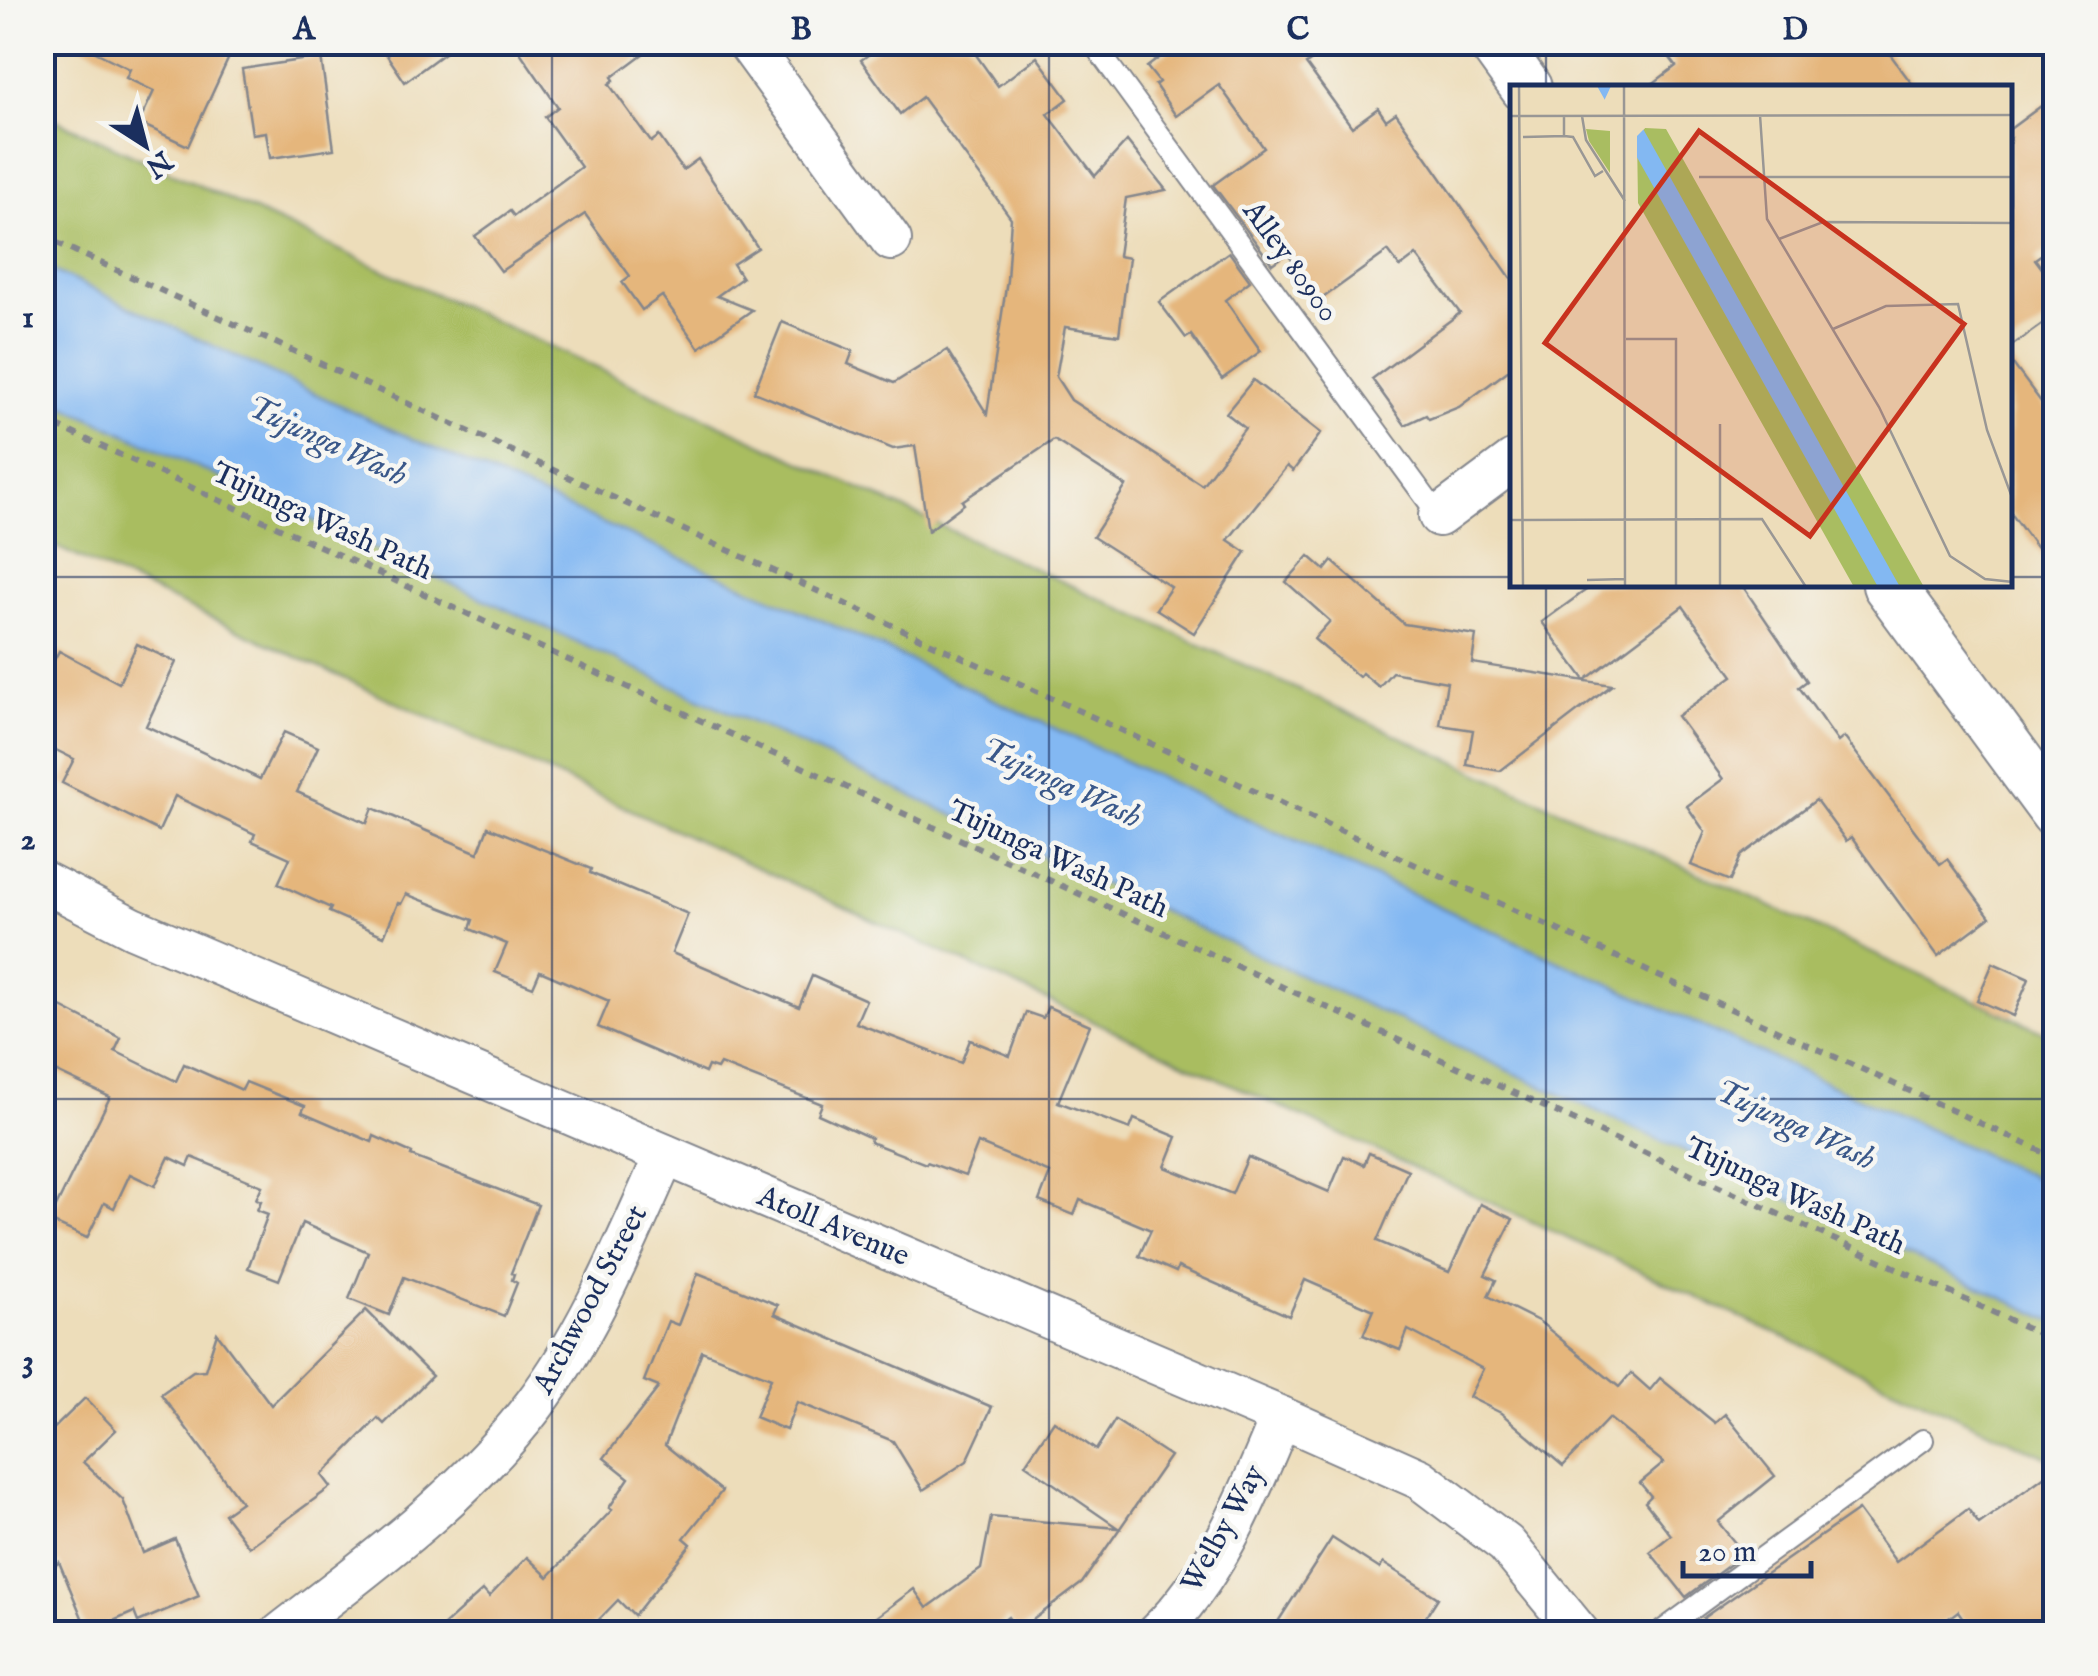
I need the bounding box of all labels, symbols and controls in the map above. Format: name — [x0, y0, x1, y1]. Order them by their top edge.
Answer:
text: A — [291, 10, 316, 51]
text: B — [790, 10, 812, 51]
text: C — [1287, 10, 1310, 51]
text: D — [1782, 10, 1808, 51]
inset map — [1510, 85, 2013, 588]
north arrow — [95, 95, 195, 195]
text: N — [138, 141, 179, 184]
street label: Alley 80900 — [1233, 193, 1347, 330]
text: 1 — [22, 298, 34, 339]
water label: Tujunga Wash — [241, 387, 413, 497]
street label: Tujunga Wash Path — [206, 454, 438, 590]
water label: Tujunga Wash — [975, 729, 1147, 839]
street label: Tujunga Wash Path — [942, 792, 1174, 928]
text: 2 — [20, 820, 36, 861]
water label: Tujunga Wash — [1709, 1071, 1881, 1181]
street label: Tujunga Wash Path — [1679, 1129, 1911, 1265]
street label: Atoll Avenue — [750, 1178, 915, 1276]
street label: Archwood Street — [525, 1199, 657, 1402]
text: 3 — [22, 1342, 34, 1383]
street label: Welby Way — [1173, 1458, 1275, 1600]
scale bar — [1683, 1516, 1810, 1578]
text: 20 m — [1698, 1534, 1757, 1572]

